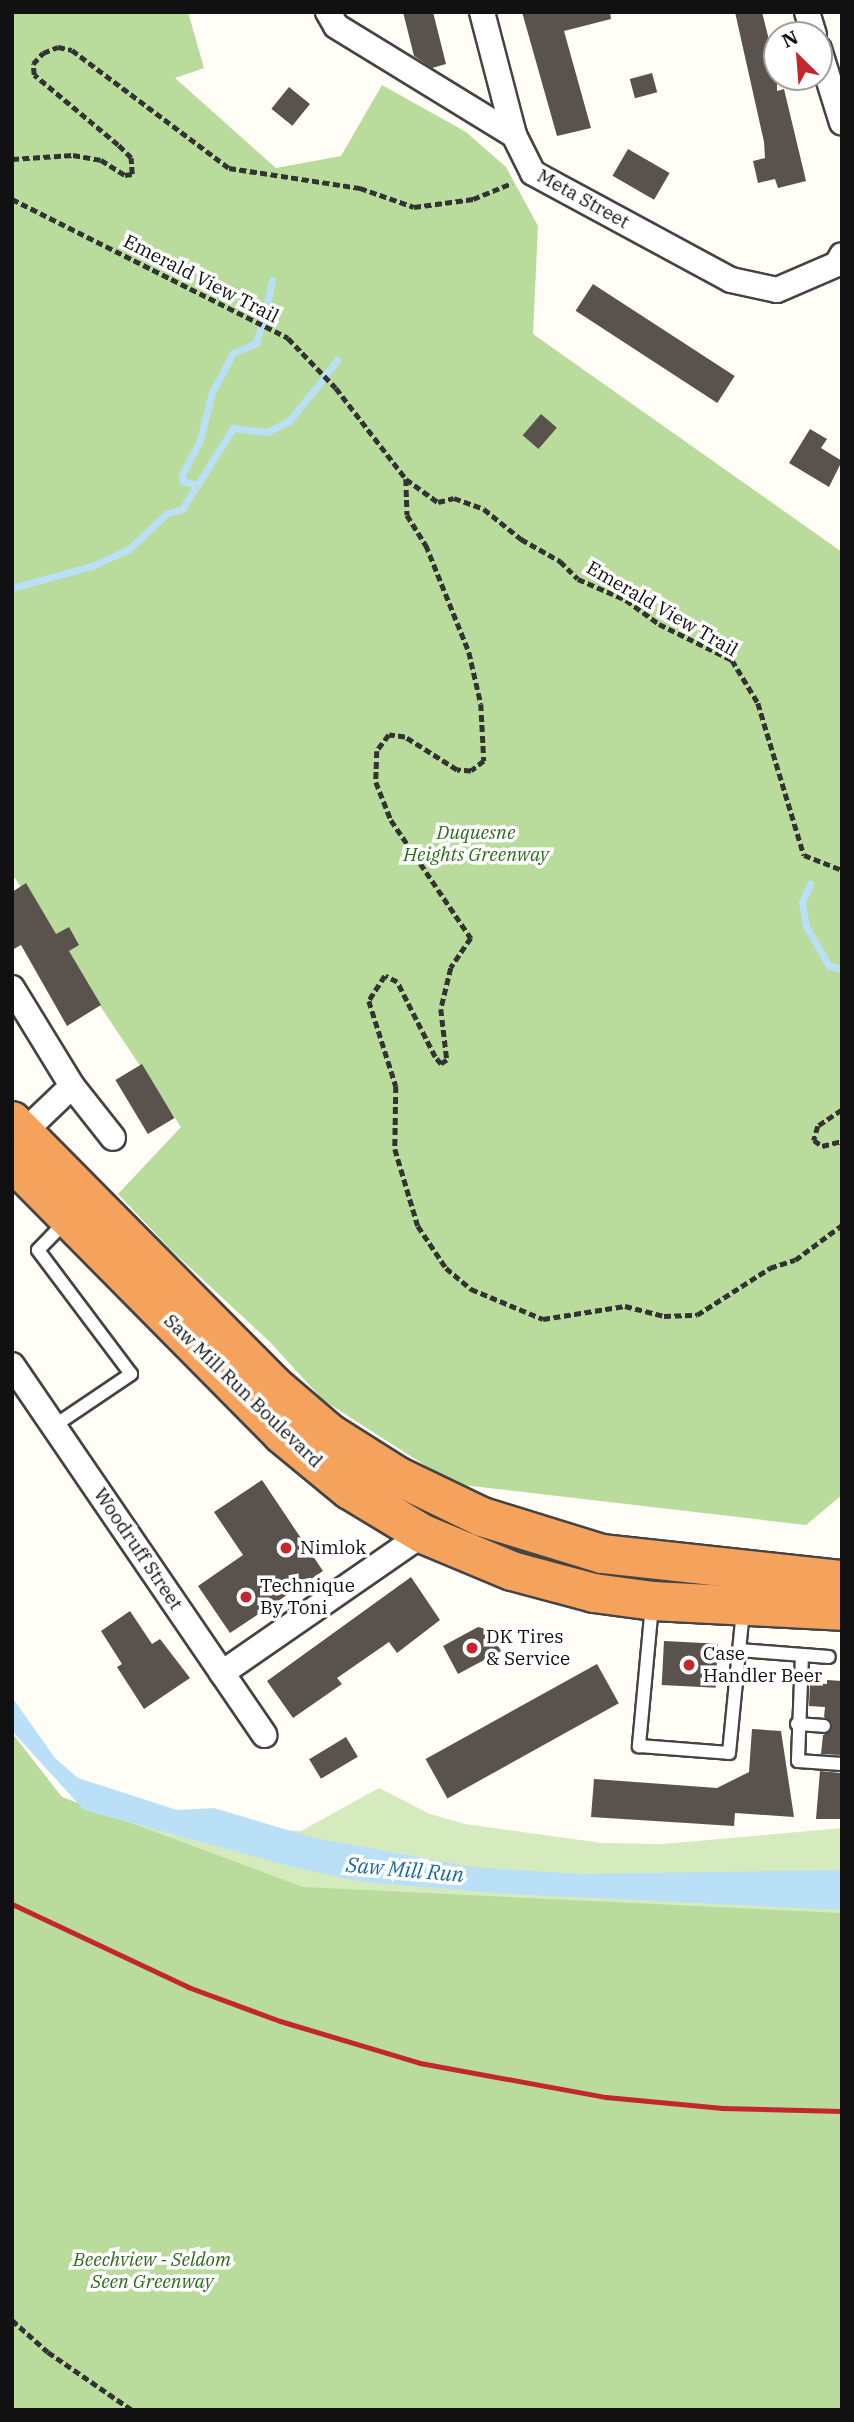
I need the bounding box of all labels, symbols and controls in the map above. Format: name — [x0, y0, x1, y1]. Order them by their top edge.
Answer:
north arrow — [763, 21, 833, 91]
text: N — [778, 25, 802, 53]
street label: Meta Street — [533, 164, 633, 234]
street label: Emerald View Trail — [120, 230, 282, 328]
street label: Emerald View Trail — [582, 556, 742, 662]
park label: Duquesne Heights Greenway — [403, 822, 549, 866]
street label: Saw Mill Run Boulevard — [159, 1309, 327, 1473]
street label: Woodruff Street — [89, 1484, 187, 1614]
place label: Nimlok — [300, 1537, 366, 1559]
marker: Nimlok — [278, 1540, 294, 1556]
place label: Technique By Toni — [260, 1575, 355, 1619]
marker: Technique By Toni — [238, 1589, 254, 1605]
place label: DK Tires & Service — [486, 1626, 570, 1670]
marker: DK Tires & Service — [464, 1640, 480, 1656]
place label: Case Handler Beer — [703, 1643, 822, 1687]
marker: Case Handler Beer — [681, 1657, 697, 1673]
water label: Saw Mill Run — [345, 1851, 465, 1887]
park label: Beechview - Seldom Seen Greenway — [73, 2249, 231, 2293]

